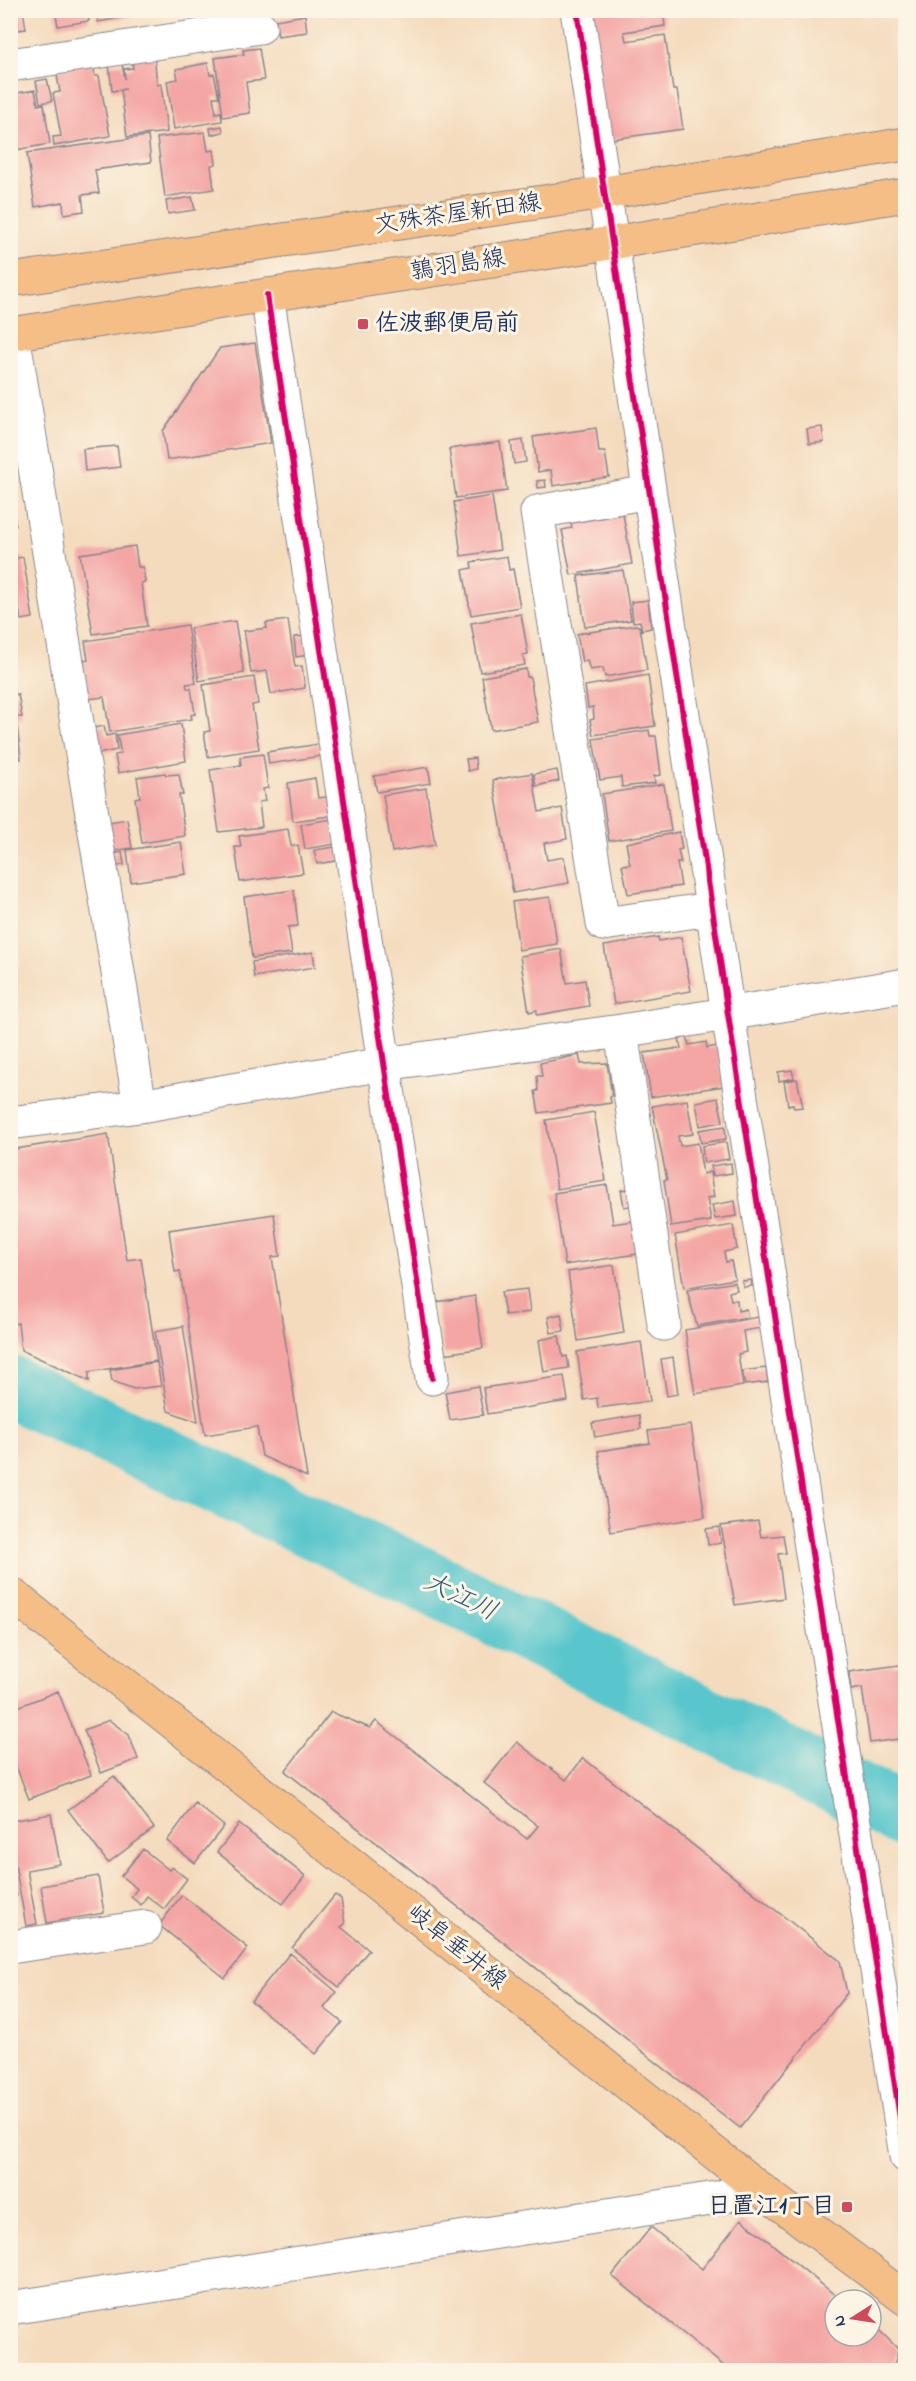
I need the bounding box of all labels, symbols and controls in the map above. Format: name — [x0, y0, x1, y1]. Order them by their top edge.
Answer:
street label: 文殊茶屋新田線 — [372, 186, 544, 244]
street label: 鶉羽島線 — [408, 241, 508, 291]
place label: 佐波郵便局前 — [375, 307, 519, 342]
marker: 佐波郵便局前 — [356, 317, 370, 331]
water label: 大江川 — [417, 1564, 503, 1632]
street label: 岐阜垂井線 — [398, 1897, 514, 1999]
place label: 日置江1丁目 — [707, 2190, 835, 2225]
marker: 日置江1丁目 — [840, 2200, 854, 2214]
north arrow — [823, 2288, 883, 2348]
text: N — [827, 2313, 853, 2328]

